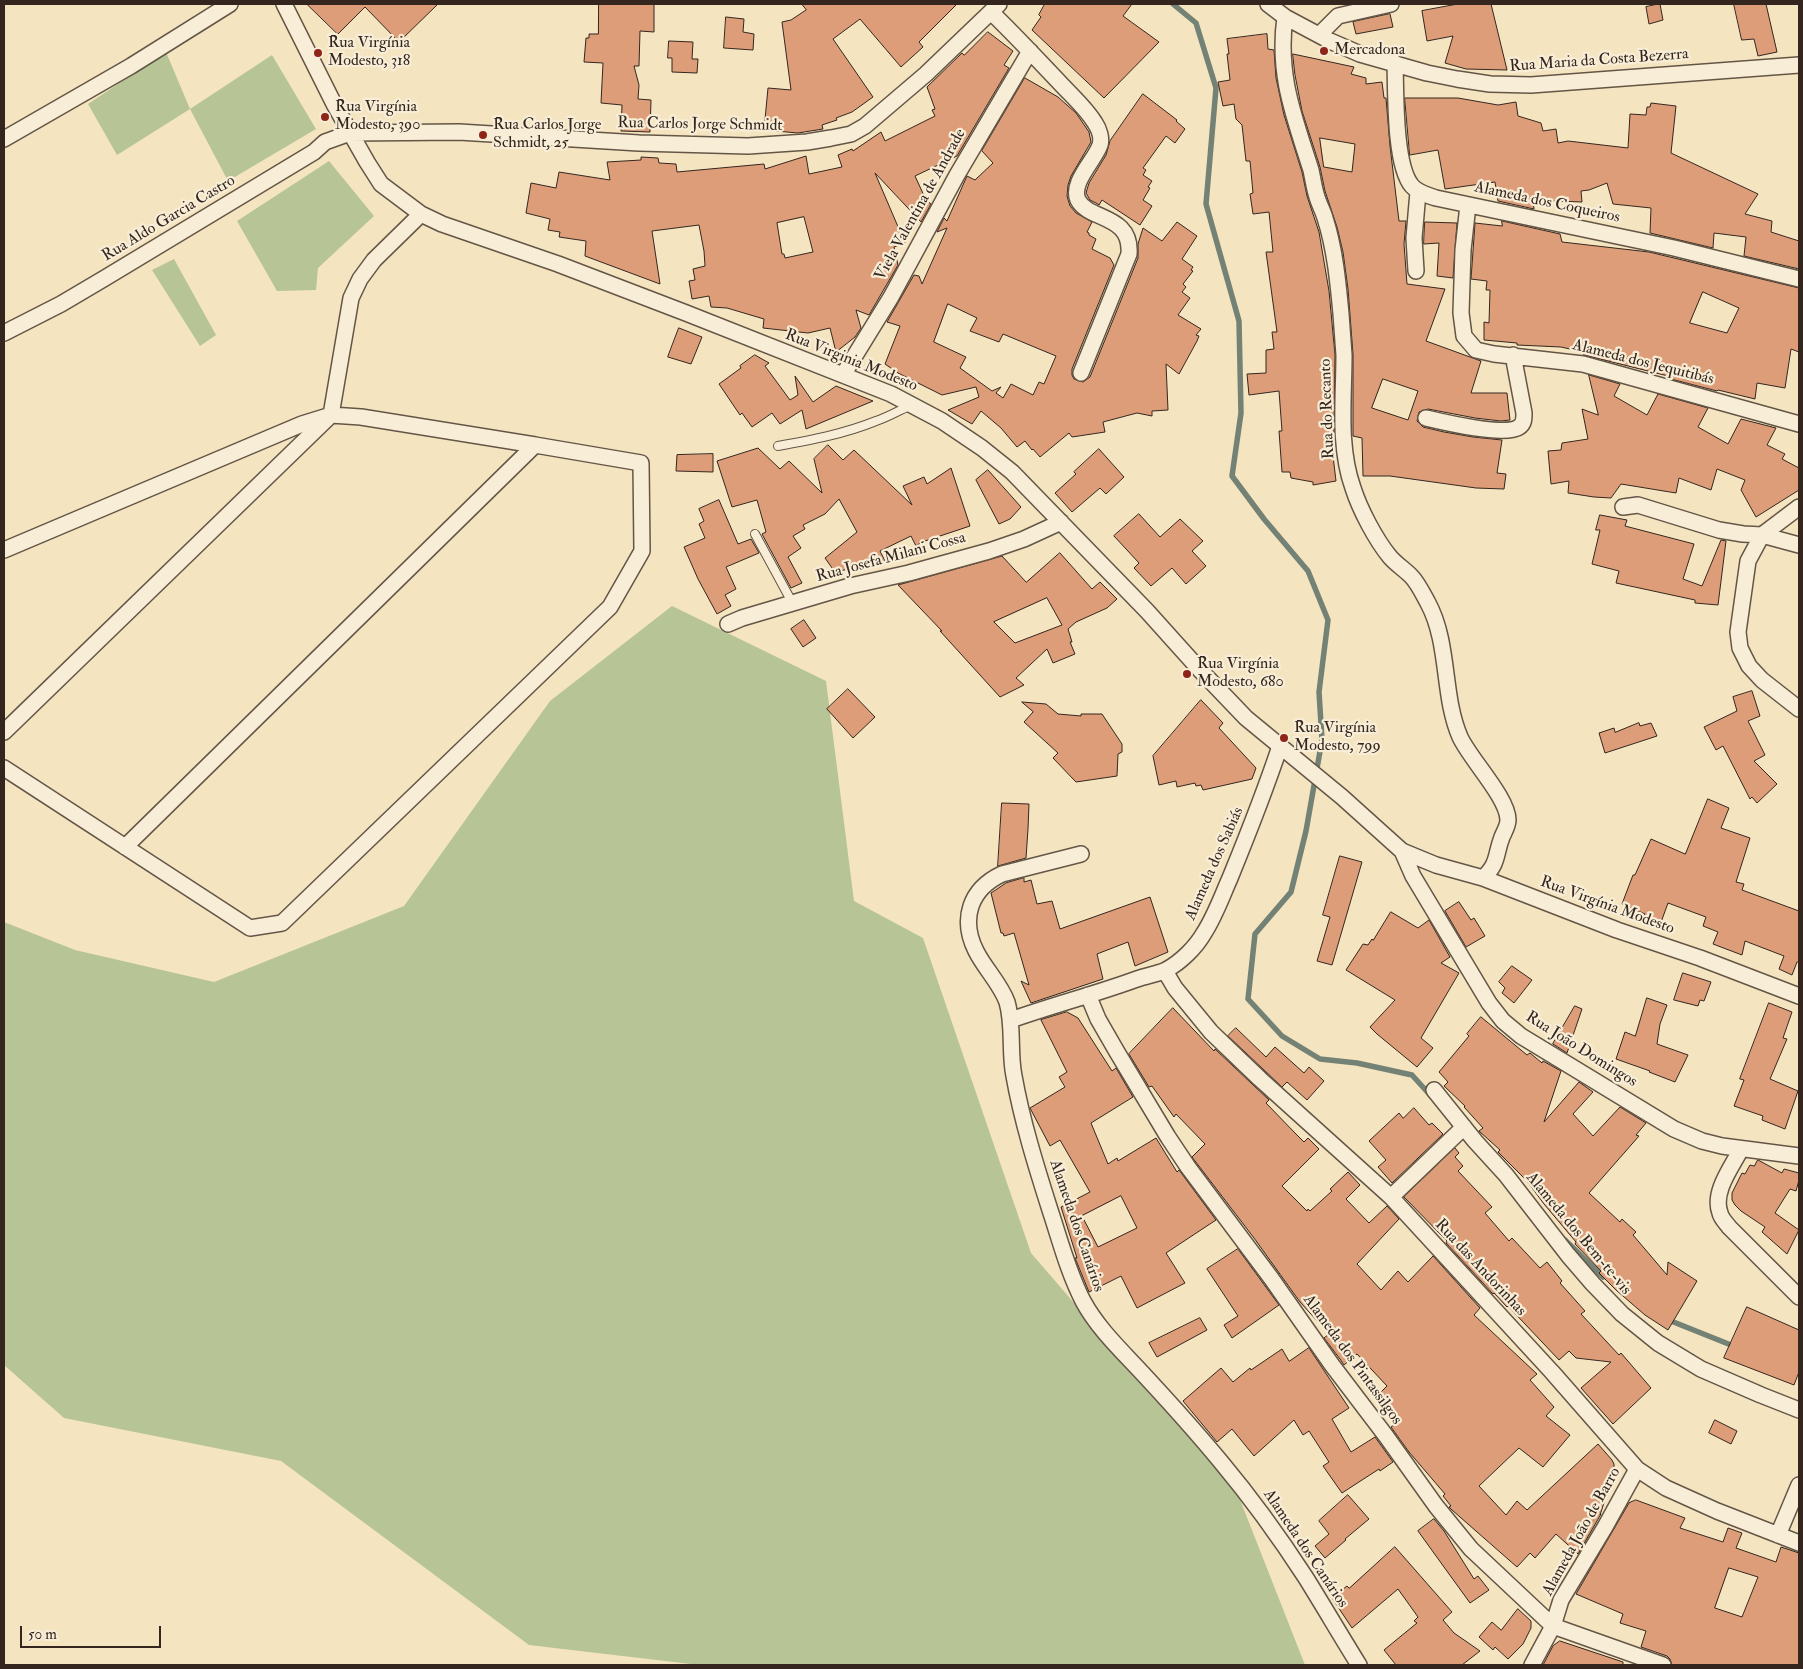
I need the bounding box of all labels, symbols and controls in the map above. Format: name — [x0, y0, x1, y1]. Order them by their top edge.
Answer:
place label: Rua Virgínia Modesto, 318 — [328, 34, 410, 72]
place label: Mercadona — [1334, 41, 1405, 61]
marker: Mercadona — [1318, 45, 1330, 57]
street label: Rua Maria da Costa Bezerra — [1509, 45, 1689, 77]
marker: Rua Virgínia Modesto, 318 — [312, 47, 324, 59]
place label: Rua Virgínia Modesto, 390 — [335, 98, 420, 136]
marker: Rua Virgínia Modesto, 390 — [319, 111, 331, 123]
street label: Rua Carlos Jorge Schmidt — [617, 114, 783, 136]
place label: Rua Carlos Jorge Schmidt, 25 — [493, 116, 602, 154]
street label: Viela Valentina de Andrade — [871, 126, 971, 284]
marker: Rua Carlos Jorge Schmidt, 25 — [477, 129, 489, 141]
street label: Rua Aldo Garcia Castro — [99, 172, 239, 266]
street label: Alameda dos Coqueiros — [1473, 178, 1621, 228]
street label: Rua Virginia Modesto — [782, 326, 920, 396]
street label: Alameda dos Jequitibás — [1570, 336, 1716, 390]
street label: Rua do Recanto — [1317, 358, 1339, 460]
street label: Rua Josefa Milani Cossa — [814, 529, 968, 587]
place label: Rua Virgínia Modesto, 680 — [1197, 655, 1284, 693]
marker: Rua Virgínia Modesto, 680 — [1181, 668, 1193, 680]
place label: Rua Virgínia Modesto, 799 — [1294, 719, 1381, 757]
marker: Rua Virgínia Modesto, 799 — [1278, 732, 1290, 744]
street label: Alameda dos Sabiás — [1181, 804, 1249, 924]
street label: Rua Virgínia Modesto — [1537, 873, 1677, 939]
street label: Rua João Domingos — [1522, 1008, 1640, 1092]
street label: Alameda dos Canários — [1044, 1157, 1108, 1295]
street label: Alameda dos Bem-te-vis — [1521, 1169, 1635, 1299]
street label: Rua das Andorinhas — [1430, 1215, 1530, 1321]
street label: Alameda dos Pintassilgos — [1298, 1291, 1406, 1429]
street label: Alameda João de Barro — [1539, 1464, 1625, 1600]
street label: Alameda dos Canários — [1258, 1486, 1352, 1612]
scale bar — [22, 1616, 164, 1648]
text: 50 m — [28, 1625, 57, 1644]

